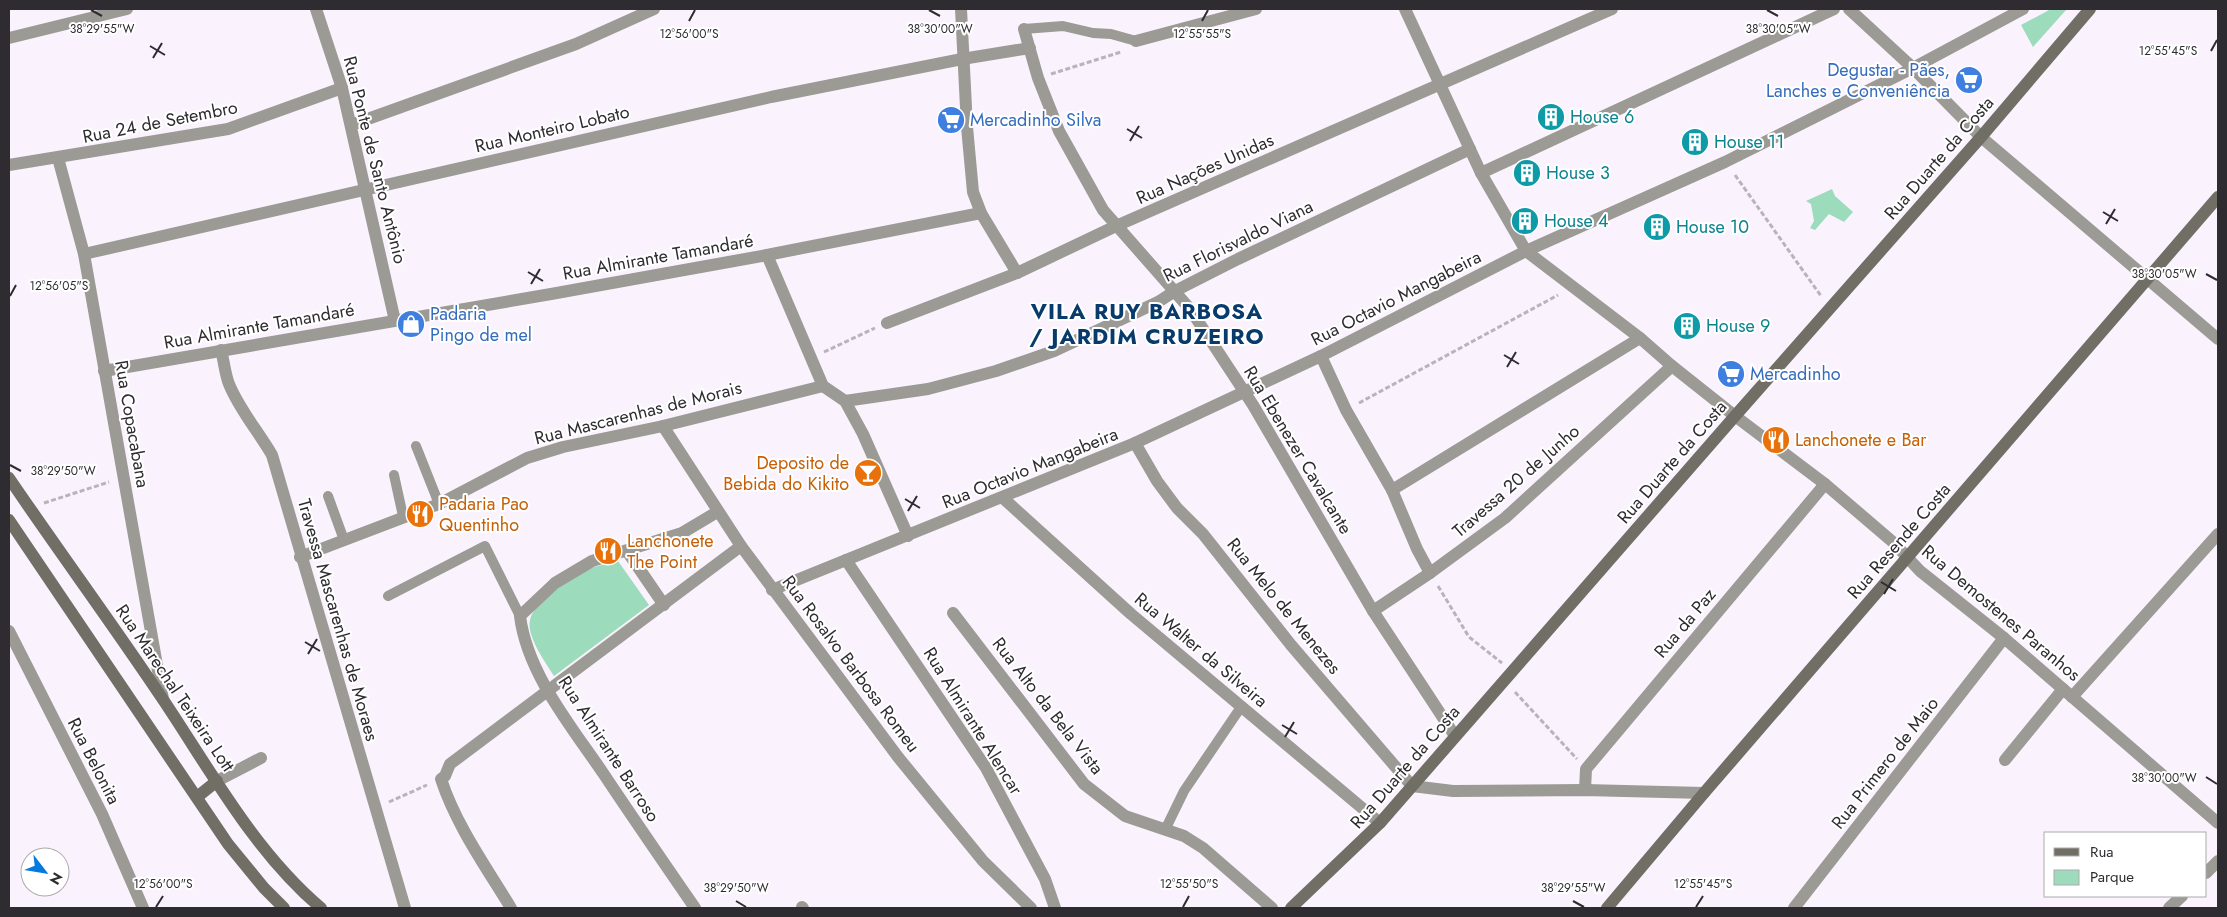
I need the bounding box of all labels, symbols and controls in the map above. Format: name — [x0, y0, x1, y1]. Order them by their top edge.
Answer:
text: 38°29'55"W — [70, 20, 134, 38]
text: 38°30'00"W — [907, 20, 973, 38]
text: 38°30'05"W — [1745, 20, 1811, 38]
text: 12°56'00"S — [659, 25, 719, 43]
text: 12°55'55"S — [1173, 25, 1232, 43]
text: 12°55'45"S — [2139, 42, 2198, 60]
street label: Rua Ponte de Santo Antônio — [337, 53, 413, 267]
place label: Degustar - Pães, Lanches e Conveniência — [1766, 57, 1950, 104]
supermarket icon: Degustar - Pães, Lanches e Conveniência — [1954, 65, 1984, 95]
street label: Rua Duarte da Costa — [1878, 91, 2000, 225]
street label: Rua 24 de Setembro — [80, 94, 240, 150]
street label: Rua Monteiro Lobato — [472, 99, 632, 159]
building icon: House 6 — [1536, 102, 1566, 132]
place label: House 6 — [1570, 104, 1634, 130]
supermarket icon: Mercadinho Silva — [936, 105, 966, 135]
place label: Mercadinho Silva — [970, 107, 1101, 133]
street label: Rua Nações Unidas — [1132, 127, 1278, 211]
building icon: House 11 — [1680, 127, 1710, 157]
place label: House 11 — [1714, 129, 1784, 155]
building icon: House 3 — [1512, 158, 1542, 188]
place label: House 3 — [1546, 160, 1610, 186]
street label: Rua Florisvaldo Viana — [1159, 193, 1317, 289]
building icon: House 4 — [1510, 206, 1540, 236]
place label: House 4 — [1544, 208, 1609, 234]
building icon: House 10 — [1642, 212, 1672, 242]
place label: House 10 — [1676, 214, 1749, 240]
street label: Rua Almirante Tamandaré — [561, 227, 755, 287]
street label: Rua Octavio Mangabeira — [1306, 244, 1486, 352]
text: 38°30'05"W — [2131, 265, 2197, 283]
text: 12°56'05"S — [30, 277, 89, 295]
district label: VILA RUY BARBOSA / JARDIM CRUZEIRO — [1029, 295, 1265, 352]
street label: Rua Almirante Tamandaré — [162, 296, 356, 356]
place label: Padaria Pingo de mel — [430, 301, 532, 348]
shop icon: Padaria Pingo de mel — [396, 309, 426, 339]
building icon: House 9 — [1672, 311, 1702, 341]
place label: House 9 — [1706, 313, 1770, 339]
street label: Rua Copacabana — [108, 358, 156, 490]
supermarket icon: Mercadinho — [1716, 359, 1746, 389]
street label: Rua Ebenezer Cavalcante — [1237, 361, 1359, 539]
place label: Mercadinho — [1750, 361, 1841, 387]
street label: Rua Mascarenhas de Morais — [532, 375, 744, 451]
street label: Rua Duarte da Costa — [1611, 395, 1733, 529]
street label: Travessa 20 de Junho — [1447, 418, 1585, 544]
street label: Rua Octavio Mangabeira — [938, 421, 1122, 515]
restaurant icon: Lanchonete e Bar — [1761, 425, 1791, 455]
place label: Lanchonete e Bar — [1795, 427, 1927, 453]
place label: Deposito de Bebida do Kikito — [723, 450, 849, 497]
bar icon: Deposito de Bebida do Kikito — [853, 458, 883, 488]
text: 38°29'50"W — [30, 462, 96, 480]
street label: Rua Resende Costa — [1841, 477, 1957, 605]
place label: Padaria Pao Quentinho — [439, 491, 529, 538]
street label: Travessa Mascarenhas de Moraes — [291, 496, 385, 744]
restaurant icon: Padaria Pao Quentinho — [405, 499, 435, 529]
place label: Lanchonete The Point — [627, 528, 713, 575]
street label: Rua Melo de Menezes — [1221, 532, 1347, 680]
restaurant icon: Lanchonete The Point — [593, 536, 623, 566]
street label: Rua Demostenes Paranhos — [1916, 539, 2086, 687]
street label: Rua Rosalvo Barbosa Romeu — [776, 570, 926, 758]
street label: Rua da Paz — [1648, 582, 1722, 664]
street label: Rua Walter da Silveira — [1129, 586, 1273, 714]
street label: Rua Marechal Teixeira Lott — [109, 599, 241, 777]
street label: Rua Alto da Bela Vista — [986, 632, 1110, 780]
street label: Rua Almirante Alencar — [917, 642, 1029, 801]
street label: Rua Almirante Barroso — [552, 671, 666, 827]
street label: Rua Primero de Maio — [1825, 691, 1945, 834]
street label: Rua Duarte da Costa — [1344, 700, 1466, 834]
street label: Rua Belonita — [61, 713, 127, 809]
text: 38°30'00"W — [2131, 769, 2197, 787]
legend — [2044, 832, 2207, 897]
text: Rua — [2090, 841, 2114, 863]
north arrow — [20, 847, 70, 897]
text: Parque — [2090, 866, 2134, 888]
text: N — [45, 869, 68, 889]
text: 12°56'00"S — [133, 875, 193, 893]
text: 12°55'50"S — [1160, 875, 1219, 893]
text: 12°55'45"S — [1674, 875, 1733, 893]
text: 38°29'50"W — [703, 879, 769, 897]
text: 38°29'55"W — [1541, 879, 1605, 897]

